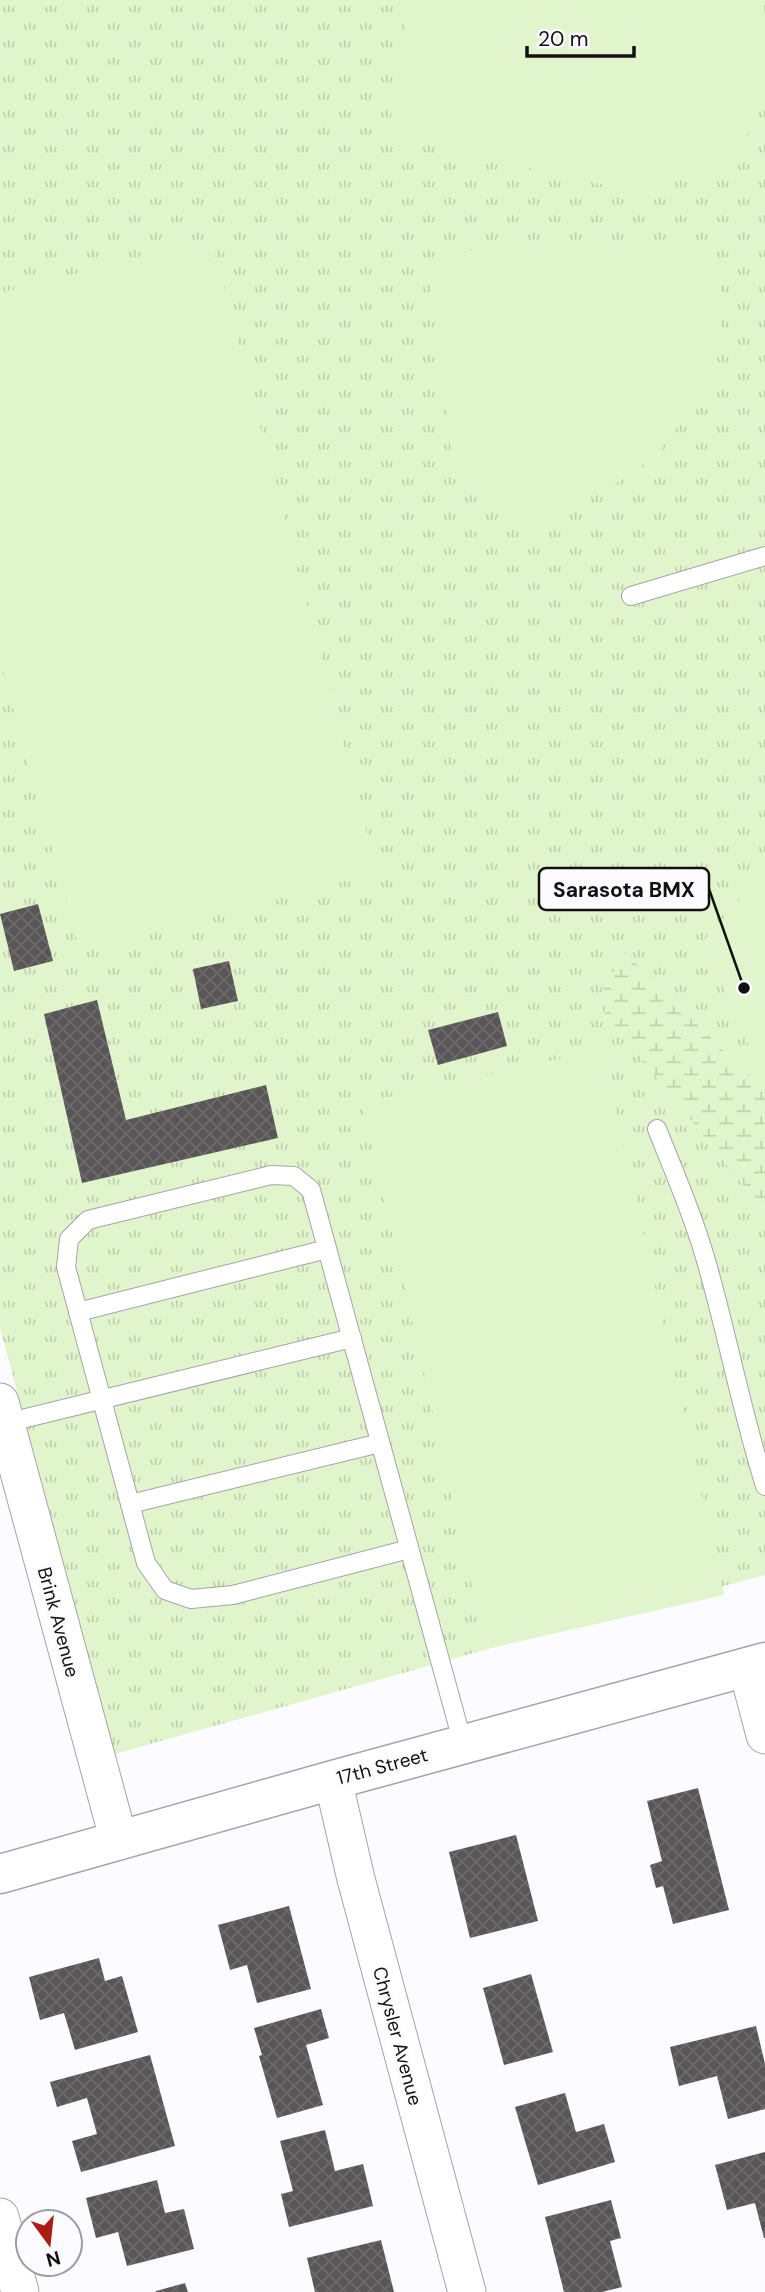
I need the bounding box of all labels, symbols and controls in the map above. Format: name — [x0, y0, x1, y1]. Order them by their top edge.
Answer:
scale bar — [527, 14, 634, 58]
text: 20 m — [538, 25, 589, 53]
callout: Sarasota BMX — [539, 868, 709, 910]
text: Sarasota BMX — [553, 876, 695, 904]
street label: Brink Avenue — [32, 1564, 85, 1680]
street label: 17th Street — [334, 1742, 430, 1791]
street label: Chrysler Avenue — [367, 1964, 428, 2108]
north arrow — [14, 2208, 84, 2278]
text: N — [43, 2245, 63, 2273]

